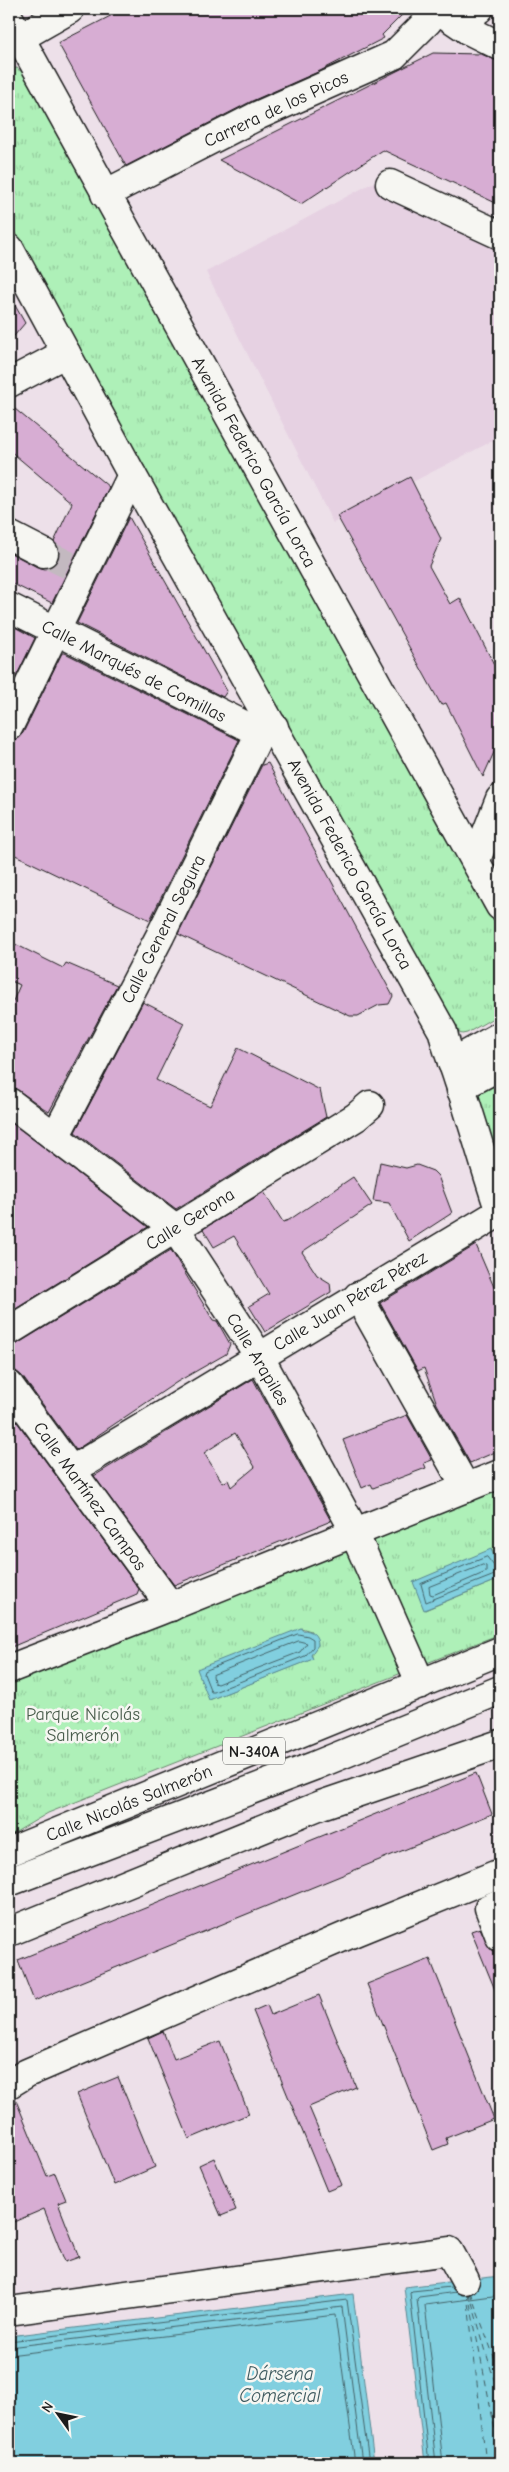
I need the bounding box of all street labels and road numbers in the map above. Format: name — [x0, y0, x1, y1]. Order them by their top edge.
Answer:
street label: Carrera de los Picos — [201, 67, 352, 152]
street label: Avenida Federico García Lorca — [187, 353, 320, 571]
street label: Calle Marqués de Comillas — [38, 616, 230, 727]
street label: Avenida Federico García Lorca — [283, 755, 416, 973]
street label: Calle General Segura — [117, 851, 210, 1007]
street label: Calle Gerona — [142, 1184, 239, 1255]
street label: Calle Juan Pérez Pérez — [269, 1247, 431, 1356]
street label: Calle Arapiles — [222, 1309, 293, 1409]
street label: Calle Martínez Campos — [29, 1418, 151, 1575]
road number: N-340A — [223, 1738, 285, 1764]
street label: Calle Nicolás Salmerón — [43, 1761, 215, 1846]

